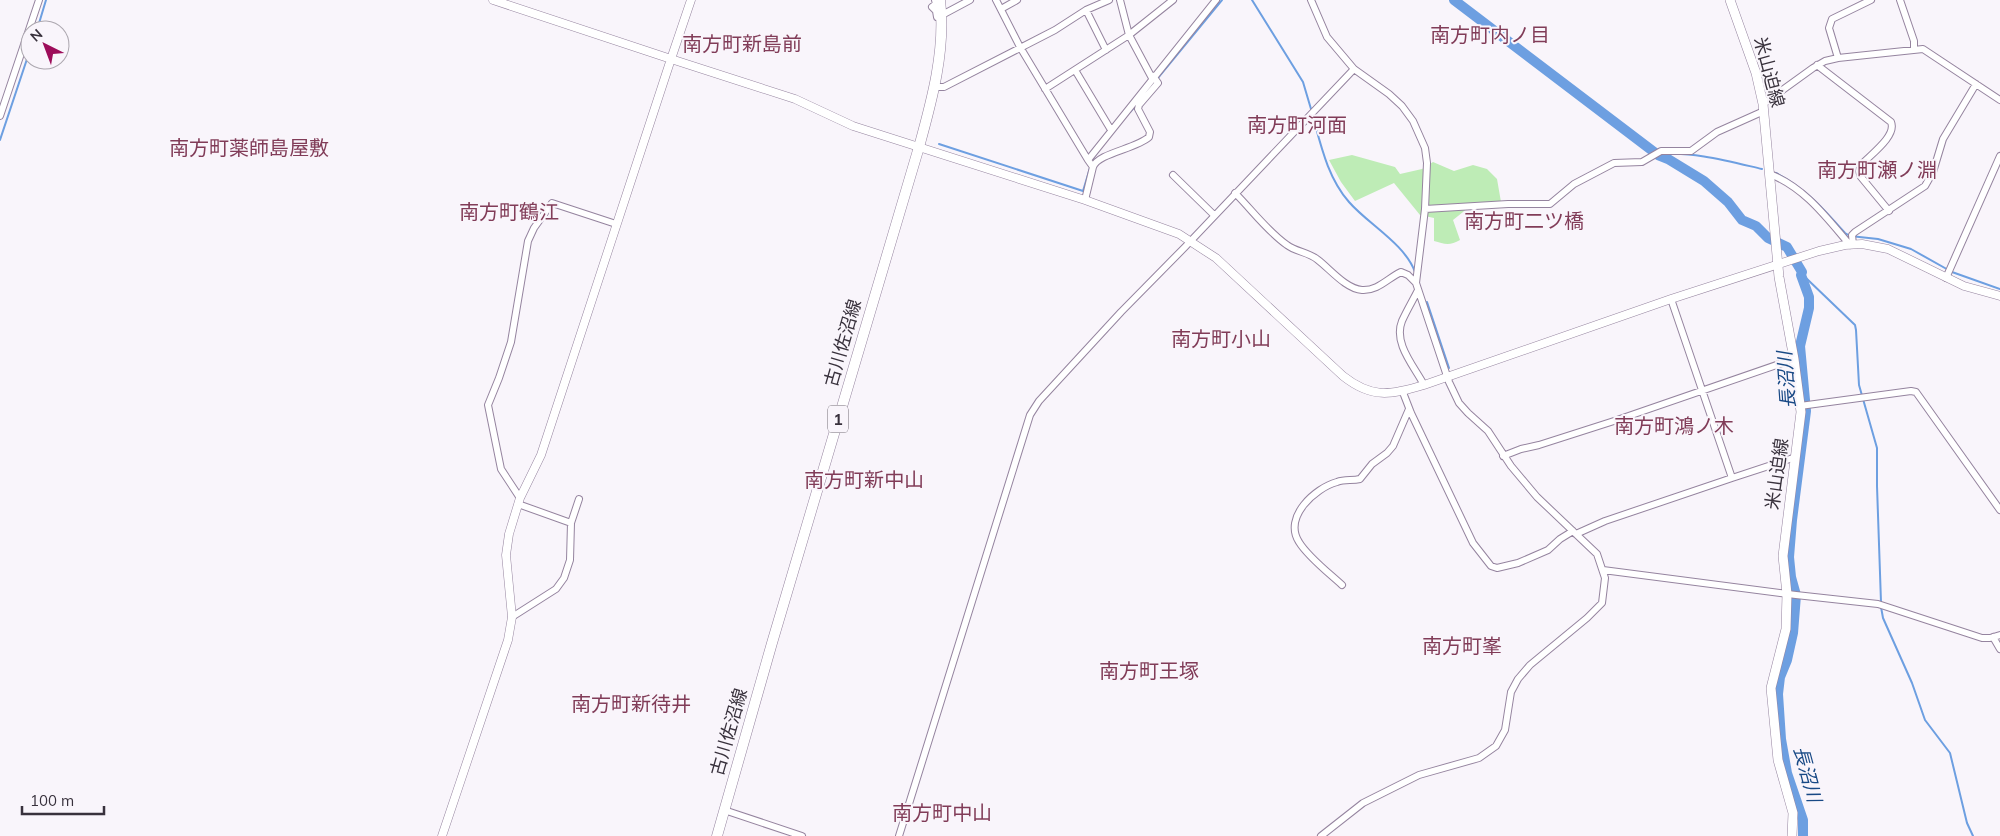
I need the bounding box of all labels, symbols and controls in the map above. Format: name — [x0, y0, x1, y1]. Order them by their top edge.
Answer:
north arrow — [20, 20, 70, 70]
district label: 南方町内ノ目 — [1430, 22, 1550, 47]
text: N — [26, 25, 46, 46]
district label: 南方町新島前 — [682, 31, 802, 56]
street label: 米山迫線 — [1749, 34, 1790, 110]
district label: 南方町河面 — [1247, 112, 1347, 137]
district label: 南方町薬師島屋敷 — [169, 135, 329, 160]
district label: 南方町瀬ノ淵 — [1817, 157, 1937, 182]
district label: 南方町鶴江 — [459, 199, 559, 224]
district label: 南方町二ツ橋 — [1464, 208, 1584, 233]
street label: 古川佐沼線 — [819, 296, 866, 389]
district label: 南方町小山 — [1171, 326, 1271, 351]
water label: 長沼川 — [1772, 349, 1800, 409]
road number: 1 — [828, 406, 848, 432]
district label: 南方町鴻ノ木 — [1614, 413, 1734, 438]
street label: 米山迫線 — [1760, 437, 1793, 511]
district label: 南方町新中山 — [804, 467, 924, 492]
district label: 南方町峯 — [1422, 633, 1502, 658]
district label: 南方町王塚 — [1099, 658, 1199, 683]
street label: 古川佐沼線 — [705, 685, 752, 778]
district label: 南方町新待井 — [571, 691, 691, 716]
water label: 長沼川 — [1789, 743, 1827, 807]
scale bar — [22, 784, 105, 816]
text: 100 m — [30, 791, 74, 810]
district label: 南方町中山 — [892, 800, 992, 825]

